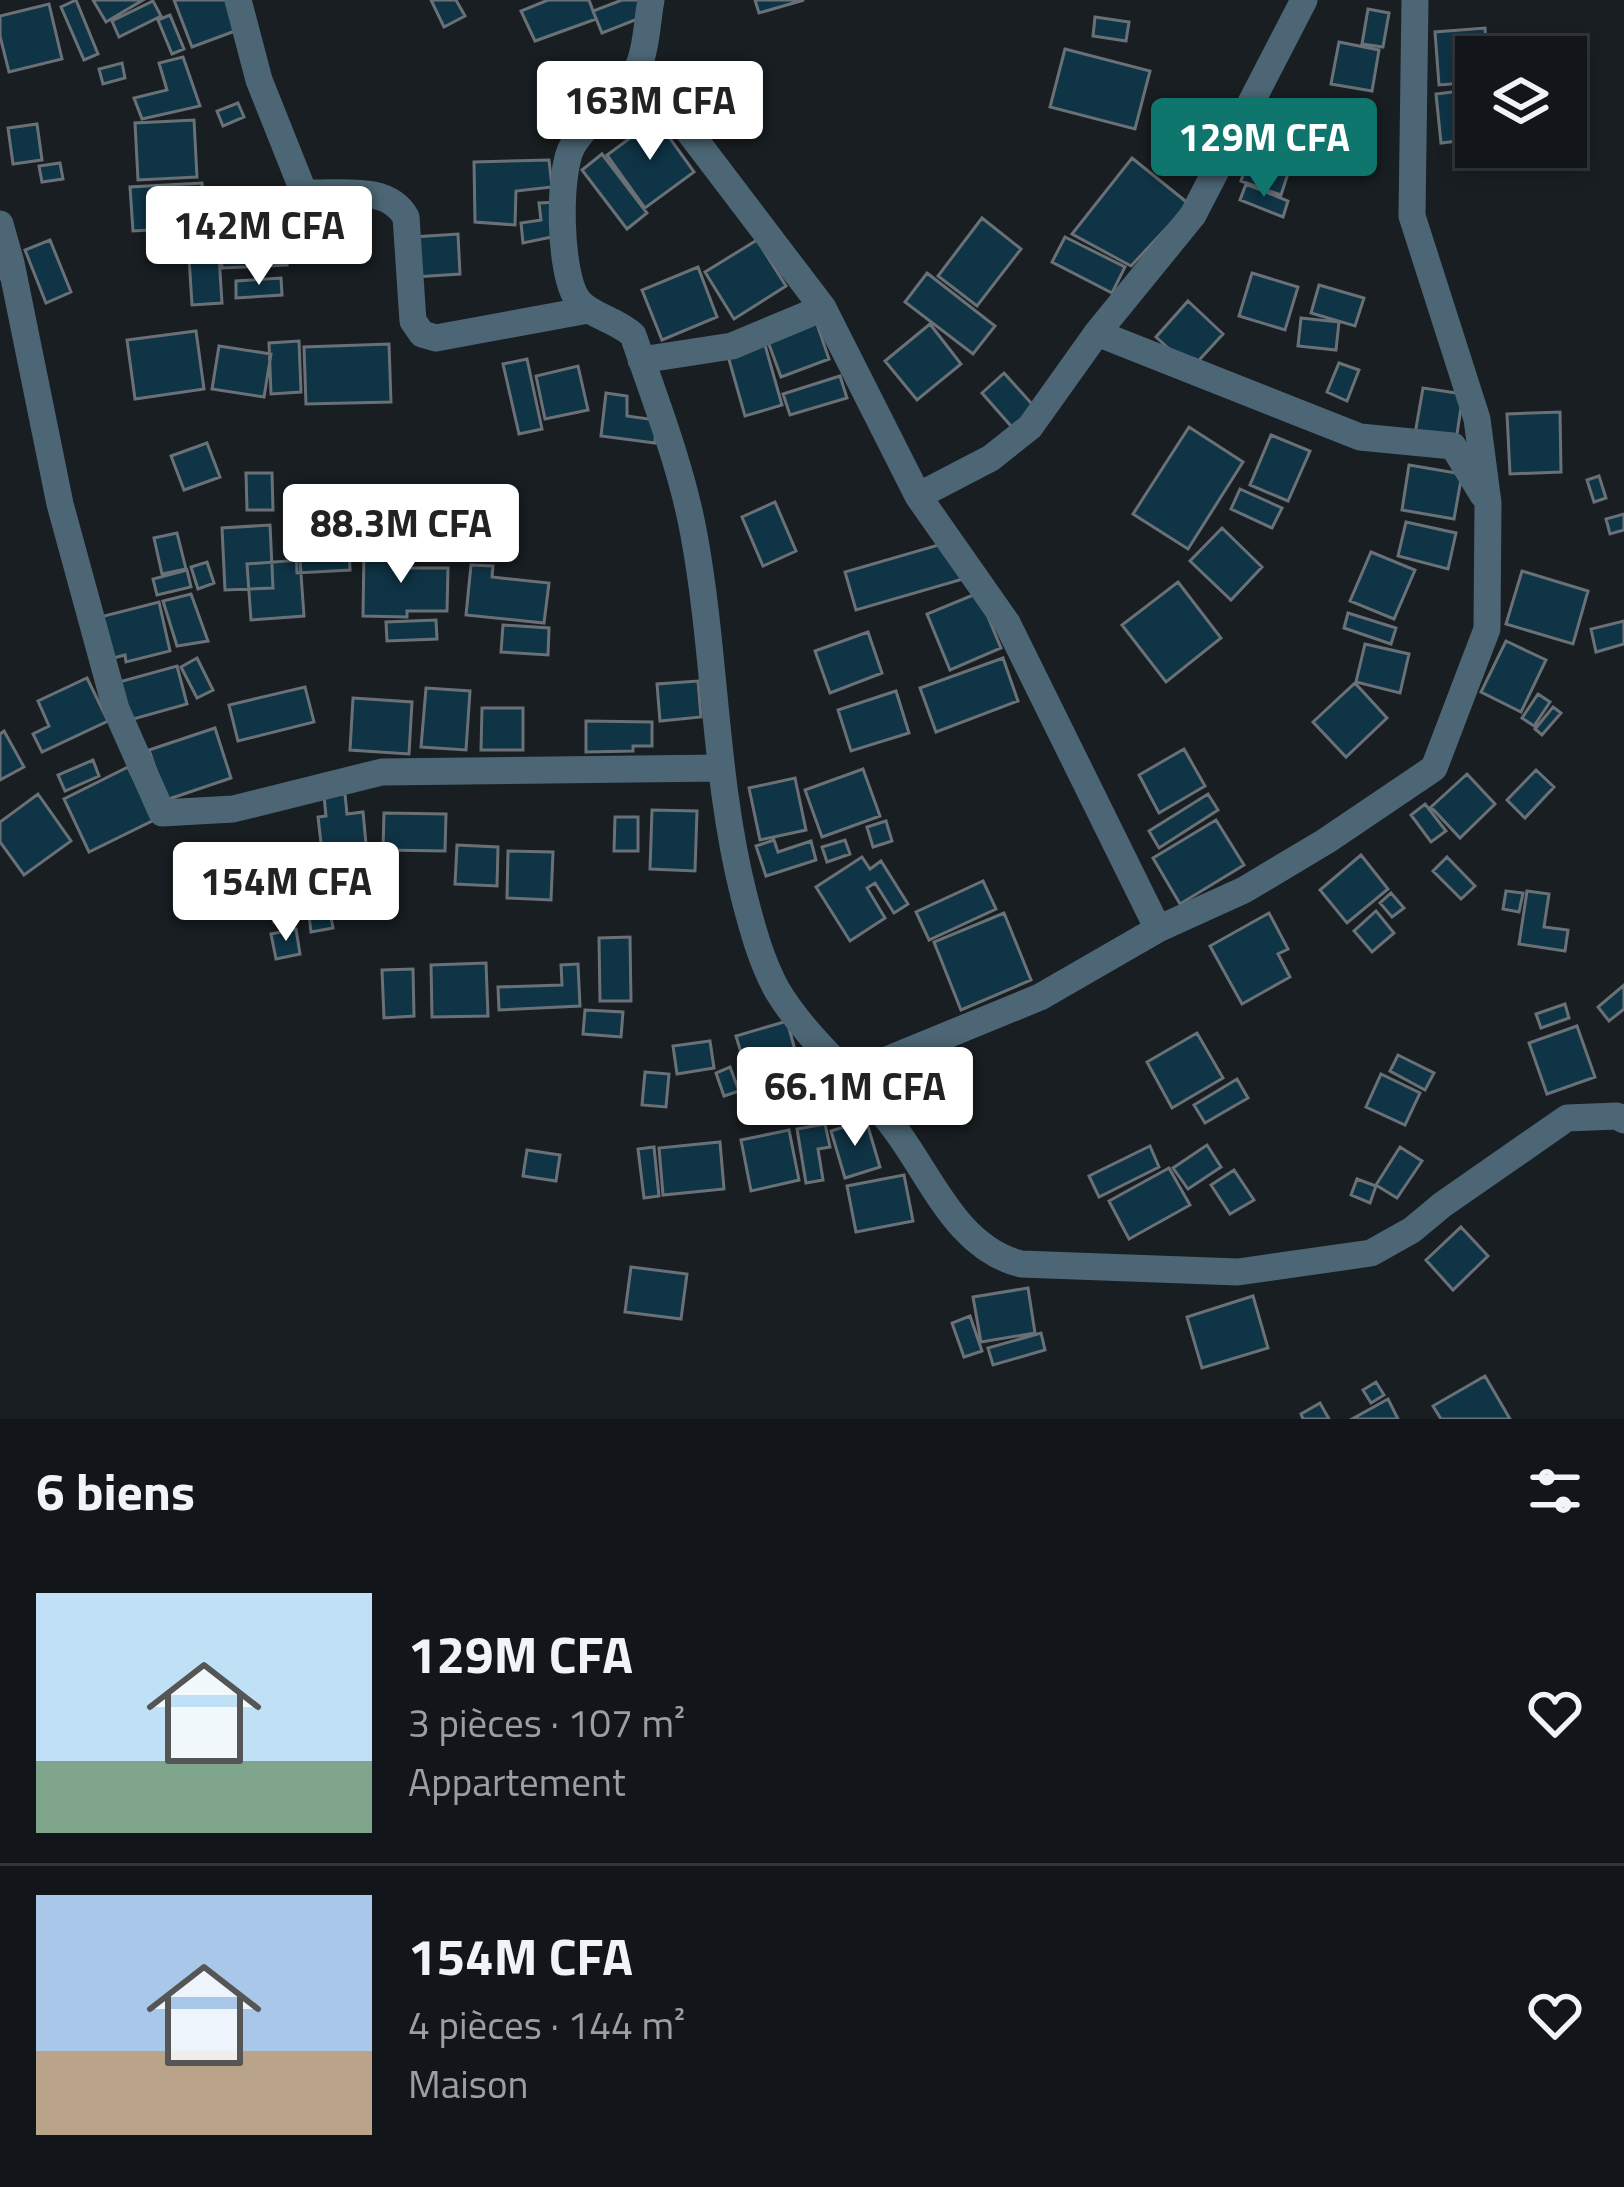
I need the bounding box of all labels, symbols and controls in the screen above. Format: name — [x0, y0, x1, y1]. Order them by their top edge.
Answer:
map controls — [1455, 36, 1587, 168]
button: layers — [1455, 36, 1587, 168]
pin: 163M CFA — [526, 61, 774, 163]
text: 163M CFA — [564, 70, 736, 129]
pin: 129M CFA — [1140, 98, 1388, 200]
text: 129M CFA — [1178, 107, 1350, 166]
pin: 142M CFA — [135, 186, 383, 288]
text: 142M CFA — [173, 195, 345, 254]
pin: 88.3M CFA — [264, 484, 538, 586]
text: 88.3M CFA — [310, 493, 492, 552]
pin: 154M CFA — [162, 842, 410, 944]
text: 154M CFA — [200, 851, 372, 910]
pin: 66.1M CFA — [718, 1047, 992, 1149]
text: 66.1M CFA — [764, 1056, 946, 1115]
text: 6 biens — [36, 1452, 195, 1530]
icon: filters — [1522, 1458, 1588, 1524]
text: 129M CFA — [408, 1615, 633, 1693]
icon: home — [132, 1641, 276, 1785]
icon: heart — [1522, 1680, 1588, 1746]
text: 3 pièces · 107 m² — [408, 1693, 685, 1752]
text: Appartement — [408, 1752, 626, 1811]
text: 154M CFA — [408, 1917, 633, 1995]
icon: home — [132, 1943, 276, 2087]
icon: heart — [1522, 1982, 1588, 2048]
text: 4 pièces · 144 m² — [408, 1995, 685, 2054]
text: Maison — [408, 2054, 529, 2113]

